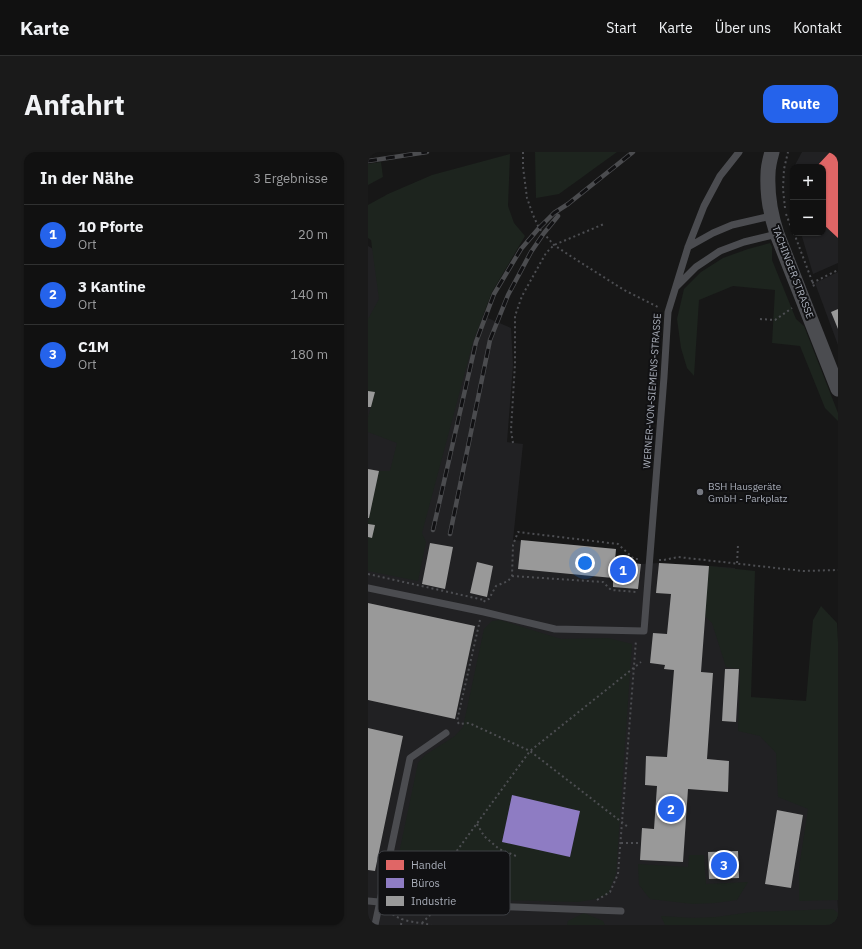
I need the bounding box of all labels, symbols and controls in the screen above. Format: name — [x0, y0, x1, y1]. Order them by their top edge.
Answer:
text: Karte — [20, 16, 69, 40]
text: Start — [606, 19, 637, 37]
text: Karte — [659, 19, 693, 37]
text: Über uns — [715, 19, 771, 37]
text: Kontakt — [793, 19, 842, 37]
button: Route — [763, 85, 838, 123]
text: Anfahrt — [24, 86, 125, 123]
map controls — [790, 164, 826, 236]
button: + — [790, 164, 826, 200]
text: In der Nähe — [40, 167, 134, 189]
text: 3 Ergebnisse — [253, 170, 328, 187]
button: − — [790, 200, 826, 236]
text: 10 Pforte — [78, 217, 143, 236]
street label: TACHINGER STRASSE — [769, 224, 817, 321]
text: 1 — [49, 226, 57, 243]
text: 20 m — [298, 226, 328, 243]
text: Ort — [78, 236, 97, 253]
text: 3 Kantine — [78, 277, 146, 296]
text: 2 — [49, 286, 57, 303]
text: 140 m — [290, 286, 328, 303]
text: Ort — [78, 296, 97, 313]
street label: WERNER-VON-SIEMENS-STRASSE — [640, 313, 664, 469]
text: C1M — [78, 337, 109, 356]
text: 3 — [49, 346, 57, 363]
text: 180 m — [290, 346, 328, 363]
text: Ort — [78, 356, 97, 373]
place label: BSH Hausgeräte GmbH - Parkplatz — [708, 480, 788, 505]
marker: BSH Hausgeräte GmbH - Parkplatz — [695, 487, 705, 497]
your location — [575, 553, 595, 573]
pin: 1 — [610, 555, 636, 585]
pin: 2 — [658, 794, 684, 824]
pin: 3 — [711, 850, 737, 880]
legend — [378, 851, 510, 915]
text: Handel — [411, 858, 446, 872]
text: Büros — [411, 876, 440, 890]
text: Industrie — [411, 894, 456, 908]

